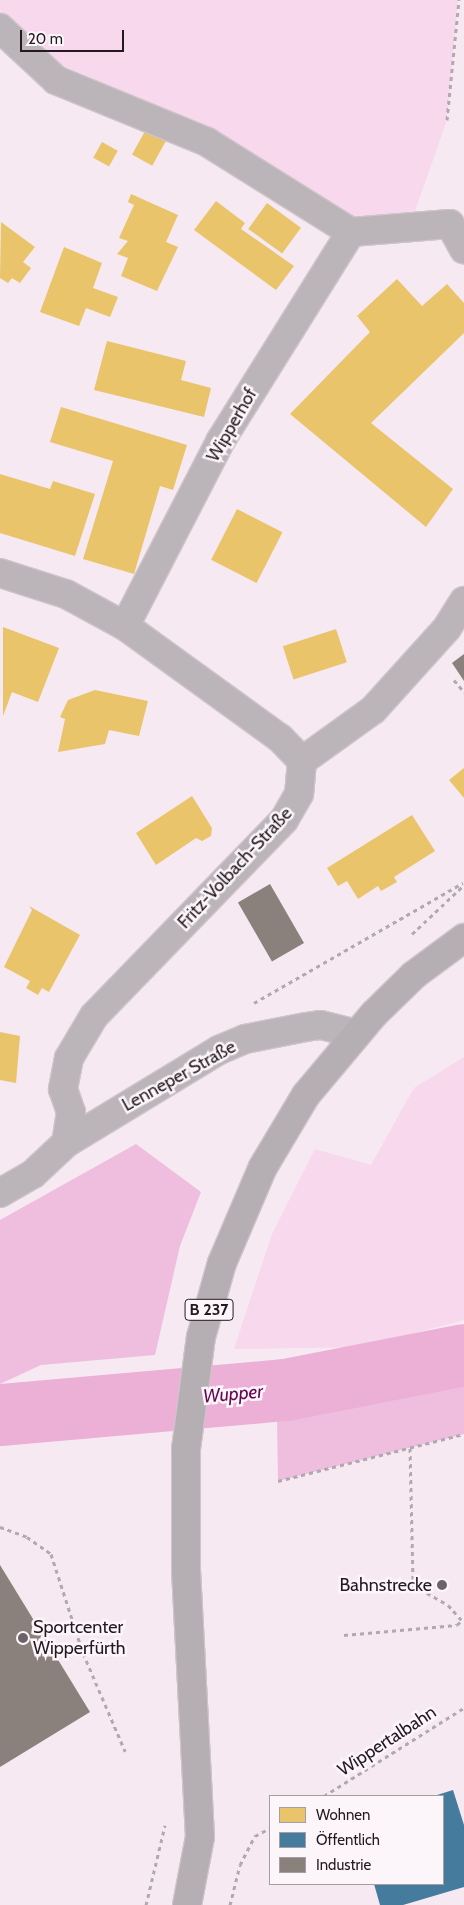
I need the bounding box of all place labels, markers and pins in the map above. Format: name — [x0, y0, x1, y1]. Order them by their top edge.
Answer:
place label: Bahnstrecke — [340, 1574, 432, 1596]
marker: Bahnstrecke — [436, 1579, 448, 1591]
place label: Sportcenter Wipperfürth — [33, 1617, 126, 1660]
marker: Sportcenter Wipperfürth — [17, 1632, 29, 1644]

